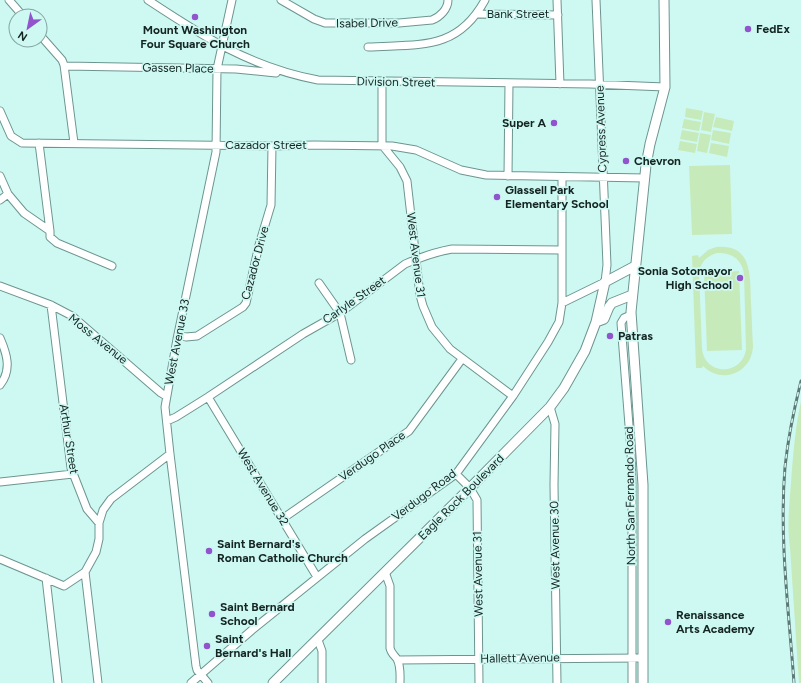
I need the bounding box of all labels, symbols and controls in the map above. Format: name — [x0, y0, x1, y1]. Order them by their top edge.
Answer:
street label: Bank Street — [487, 7, 550, 21]
north arrow — [8, 8, 48, 48]
marker: Mount Washington Four Square Church — [190, 12, 200, 22]
street label: Isabel Drive — [336, 15, 399, 31]
place label: FedEx — [756, 22, 790, 36]
place label: Mount Washington Four Square Church — [140, 23, 250, 51]
marker: FedEx — [743, 24, 753, 34]
text: N — [16, 28, 30, 44]
street label: Gassen Place — [142, 60, 214, 76]
street label: Division Street — [357, 74, 436, 90]
street label: Cypress Avenue — [592, 85, 610, 173]
place label: Super A — [502, 116, 546, 130]
marker: Super A — [549, 118, 559, 128]
street label: Cazador Street — [225, 138, 307, 152]
place label: Chevron — [634, 154, 681, 168]
marker: Chevron — [621, 156, 631, 166]
place label: Glassell Park Elementary School — [505, 183, 609, 211]
marker: Glassell Park Elementary School — [492, 192, 502, 202]
street label: West Avenue 31 — [404, 212, 428, 298]
street label: Cazador Drive — [238, 224, 272, 301]
place label: Sonia Sotomayor High School — [638, 264, 732, 292]
street label: Carlyle Street — [320, 273, 389, 327]
marker: Sonia Sotomayor High School — [735, 273, 745, 283]
street label: West Avenue 33 — [162, 298, 192, 386]
street label: Moss Avenue — [66, 311, 131, 367]
place label: Patras — [618, 329, 653, 343]
marker: Patras — [605, 331, 615, 341]
street label: Arthur Street — [57, 403, 82, 475]
street label: North San Fernando Road — [622, 426, 638, 566]
street label: Verdugo Place — [336, 428, 408, 484]
street label: West Avenue 32 — [234, 446, 292, 528]
street label: Eagle Rock Boulevard — [415, 451, 507, 543]
street label: Verdugo Road — [389, 466, 459, 524]
street label: West Avenue 30 — [547, 500, 563, 589]
street label: West Avenue 31 — [470, 531, 486, 617]
place label: Saint Bernard's Roman Catholic Church — [217, 537, 348, 565]
marker: Saint Bernard's Roman Catholic Church — [204, 546, 214, 556]
place label: Saint Bernard School — [220, 600, 295, 628]
place label: Renaissance Arts Academy — [676, 608, 755, 636]
marker: Saint Bernard School — [207, 609, 217, 619]
marker: Renaissance Arts Academy — [663, 617, 673, 627]
place label: Saint Bernard's Hall — [215, 632, 291, 660]
marker: Saint Bernard's Hall — [202, 641, 212, 651]
street label: Hallett Avenue — [480, 650, 560, 666]

